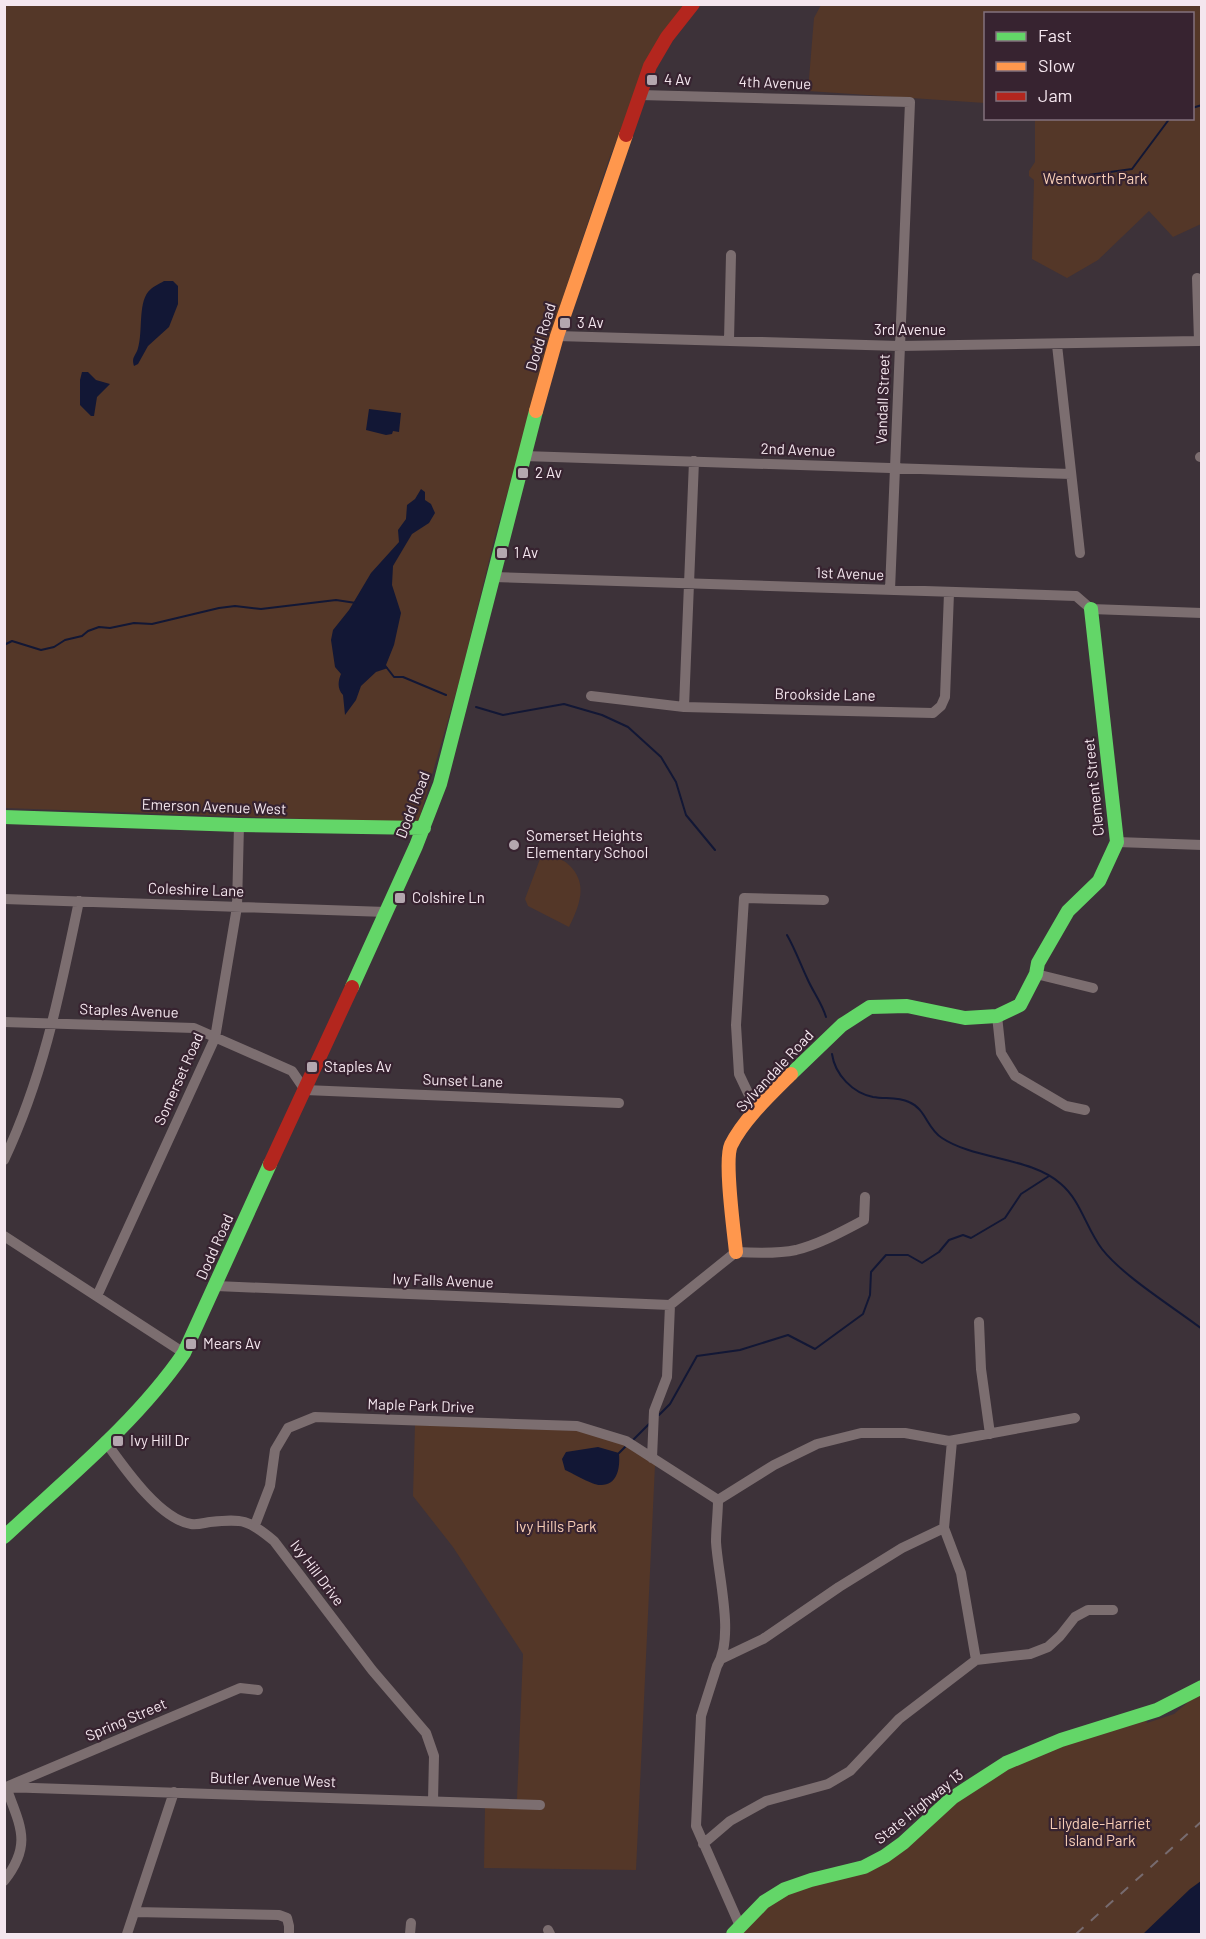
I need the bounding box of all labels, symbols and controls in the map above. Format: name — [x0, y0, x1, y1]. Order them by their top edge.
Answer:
legend — [984, 12, 1194, 120]
text: Fast — [1038, 24, 1072, 46]
text: Slow — [1038, 54, 1075, 76]
place label: 4 Av — [664, 70, 691, 88]
street label: 4th Avenue — [739, 72, 812, 92]
marker: 4 Av — [645, 73, 659, 87]
text: Jam — [1038, 84, 1072, 106]
park label: Wentworth Park — [1043, 169, 1148, 187]
street label: Dodd Road — [521, 301, 559, 373]
place label: 3 Av — [577, 313, 604, 331]
marker: 3 Av — [558, 316, 572, 330]
street label: 3rd Avenue — [874, 320, 946, 338]
street label: Vandall Street — [871, 353, 893, 444]
street label: 2nd Avenue — [760, 439, 836, 459]
place label: 2 Av — [535, 463, 562, 481]
marker: 2 Av — [516, 466, 530, 480]
place label: 1 Av — [514, 543, 538, 561]
marker: 1 Av — [495, 546, 509, 560]
street label: 1st Avenue — [815, 563, 885, 583]
street label: Brookside Lane — [774, 684, 876, 704]
street label: Clement Street — [1079, 737, 1107, 837]
street label: Dodd Road — [391, 769, 433, 841]
street label: Emerson Avenue West — [141, 794, 287, 818]
place label: Somerset Heights Elementary School — [526, 826, 648, 861]
marker: Somerset Heights Elementary School — [507, 838, 521, 852]
street label: Coleshire Lane — [148, 878, 244, 900]
place label: Colshire Ln — [412, 888, 485, 906]
marker: Colshire Ln — [393, 891, 407, 905]
street label: Staples Avenue — [79, 999, 179, 1021]
street label: Sylvandale Road — [732, 1026, 817, 1115]
street label: Somerset Road — [150, 1030, 207, 1128]
place label: Staples Av — [324, 1057, 392, 1075]
marker: Staples Av — [305, 1060, 319, 1074]
street label: Sunset Lane — [422, 1070, 504, 1090]
street label: Dodd Road — [192, 1211, 237, 1282]
street label: Ivy Falls Avenue — [392, 1269, 494, 1291]
place label: Mears Av — [203, 1334, 261, 1352]
marker: Mears Av — [184, 1337, 198, 1351]
street label: Maple Park Drive — [367, 1394, 475, 1416]
place label: Ivy Hill Dr — [130, 1431, 190, 1449]
marker: Ivy Hill Dr — [111, 1434, 125, 1448]
park label: Ivy Hills Park — [515, 1517, 597, 1535]
street label: Ivy Hill Drive — [287, 1536, 348, 1609]
street label: Spring Street — [82, 1694, 169, 1744]
street label: State Highway 13 — [870, 1765, 966, 1847]
street label: Butler Avenue West — [210, 1768, 336, 1790]
park label: Lilydale-Harriet Island Park — [1049, 1814, 1151, 1849]

